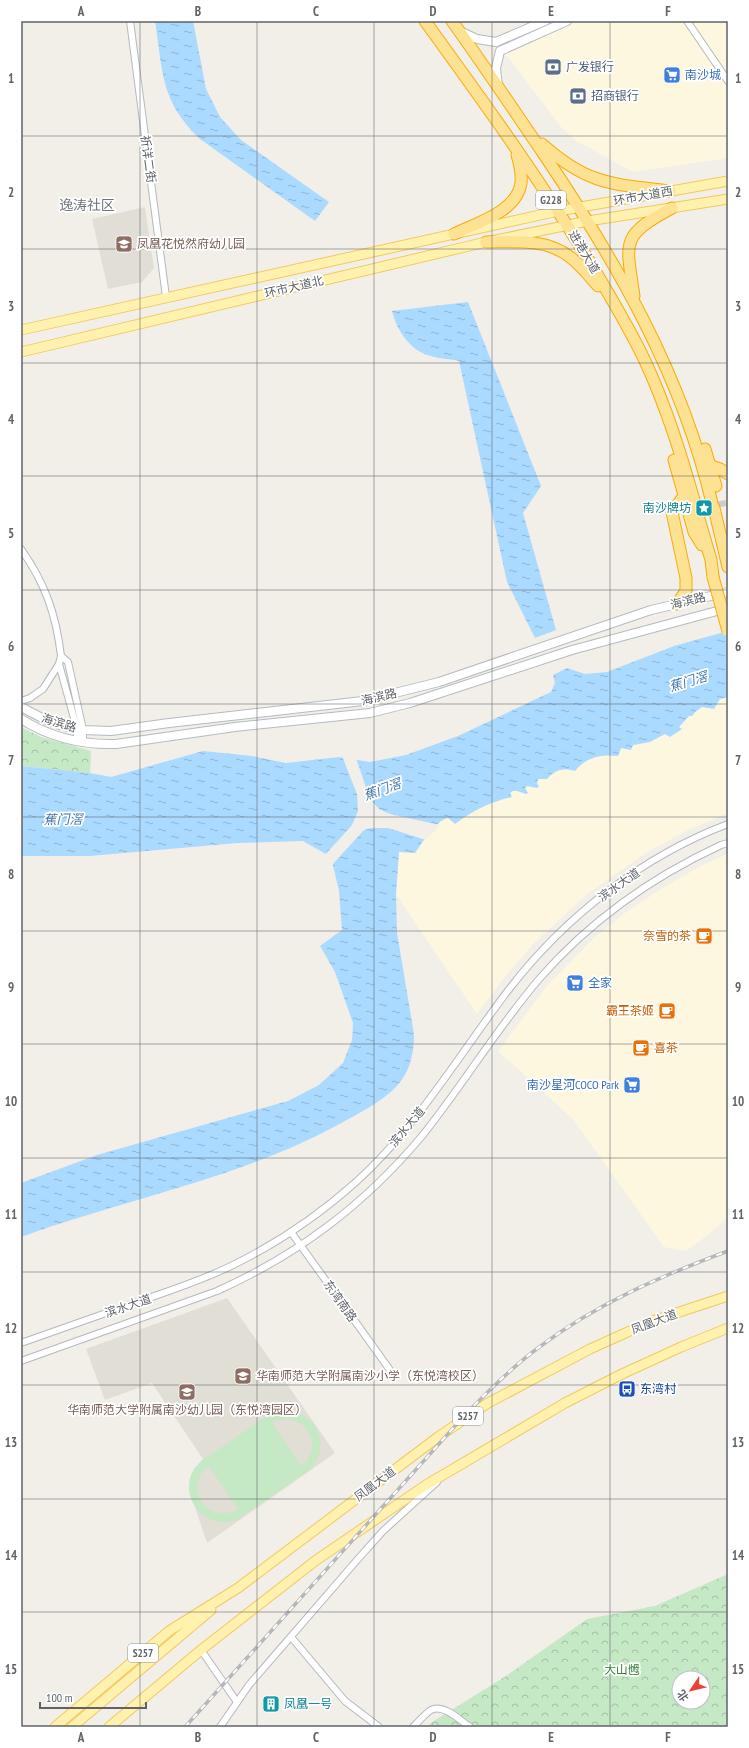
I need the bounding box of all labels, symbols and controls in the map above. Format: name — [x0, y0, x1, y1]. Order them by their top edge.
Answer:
text: A — [77, 3, 85, 20]
text: B — [195, 3, 201, 20]
text: C — [313, 3, 319, 20]
text: D — [430, 3, 437, 20]
text: E — [548, 3, 554, 20]
text: F — [665, 3, 671, 20]
bank icon: 广发银行 — [543, 57, 563, 77]
place label: 广发银行 — [566, 59, 614, 74]
supermarket icon: 南沙城 — [662, 65, 682, 85]
place label: 南沙城 — [685, 67, 721, 82]
text: 1 — [8, 70, 14, 87]
text: 1 — [735, 70, 741, 87]
bank icon: 招商银行 — [568, 86, 588, 106]
place label: 招商银行 — [591, 88, 639, 103]
street label: 祈详二街 — [138, 134, 159, 184]
street label: 环市大道西 — [612, 183, 674, 208]
text: 2 — [8, 184, 14, 201]
text: 2 — [735, 184, 741, 201]
road number: G228 — [536, 191, 566, 209]
district label: 逸涛社区 — [59, 196, 115, 214]
street label: 进港大道 — [566, 227, 603, 276]
school or university icon: 凤凰花悦然府幼儿园 — [114, 234, 134, 254]
place label: 凤凰花悦然府幼儿园 — [137, 236, 245, 251]
street label: 环市大道北 — [263, 272, 325, 301]
text: 3 — [8, 298, 14, 315]
text: 3 — [735, 298, 741, 315]
text: 4 — [8, 411, 15, 428]
text: 4 — [735, 411, 742, 428]
place icon: 南沙牌坊 — [694, 498, 714, 518]
place label: 南沙牌坊 — [643, 500, 691, 515]
text: 5 — [8, 525, 14, 542]
text: 5 — [735, 525, 741, 542]
street label: 海滨路 — [669, 589, 707, 612]
text: 6 — [8, 638, 14, 655]
text: 6 — [735, 638, 741, 655]
water label: 蕉门滘 — [667, 667, 711, 695]
street label: 海滨路 — [360, 685, 398, 708]
street label: 海滨路 — [40, 710, 79, 735]
text: 7 — [8, 752, 14, 769]
text: 7 — [735, 752, 741, 769]
water label: 蕉门滘 — [361, 774, 405, 804]
water label: 蕉门滘 — [43, 811, 85, 828]
street label: 滨水大道 — [595, 865, 643, 905]
text: 8 — [8, 866, 14, 883]
text: 8 — [735, 866, 741, 883]
cafe icon: 奈雪的茶 — [694, 926, 714, 946]
place label: 奈雪的茶 — [643, 928, 691, 943]
supermarket icon: 全家 — [565, 973, 585, 993]
place label: 全家 — [588, 975, 612, 990]
text: 9 — [8, 979, 14, 996]
text: 9 — [735, 979, 741, 996]
cafe icon: 霸王茶姬 — [657, 1001, 677, 1021]
place label: 霸王茶姬 — [606, 1003, 654, 1018]
cafe icon: 喜茶 — [631, 1038, 651, 1058]
place label: 喜茶 — [654, 1040, 678, 1055]
supermarket icon: 南沙星河COCO Park — [622, 1075, 642, 1095]
place label: 南沙星河COCO Park — [527, 1077, 619, 1092]
text: 10 — [5, 1093, 17, 1110]
text: 10 — [732, 1093, 744, 1110]
street label: 滨水大道 — [385, 1103, 428, 1150]
text: 11 — [5, 1206, 17, 1223]
text: 11 — [732, 1206, 744, 1223]
street label: 东湾南路 — [320, 1277, 360, 1325]
street label: 滨水大道 — [103, 1291, 153, 1320]
street label: 凤凰大道 — [629, 1306, 679, 1337]
text: 12 — [5, 1320, 17, 1337]
text: 12 — [732, 1320, 744, 1337]
school or university icon: 华南师范大学附属南沙小学（东悦湾校区） — [233, 1366, 253, 1386]
place label: 华南师范大学附属南沙小学（东悦湾校区） — [256, 1368, 484, 1383]
bus stop icon: 东湾村 — [617, 1379, 637, 1399]
place label: 东湾村 — [640, 1381, 677, 1396]
school or university icon: 华南师范大学附属南沙幼儿园（东悦湾园区） — [177, 1382, 197, 1402]
place label: 华南师范大学附属南沙幼儿园（东悦湾园区） — [67, 1402, 307, 1417]
road number: S257 — [453, 1407, 483, 1425]
text: 13 — [5, 1434, 17, 1451]
text: 13 — [732, 1434, 744, 1451]
street label: 凤凰大道 — [351, 1463, 398, 1504]
text: 14 — [5, 1547, 18, 1564]
text: 14 — [732, 1547, 745, 1564]
road number: S257 — [128, 1644, 158, 1662]
text: 15 — [5, 1661, 17, 1678]
text: 15 — [732, 1661, 744, 1678]
park label: 大山乸 — [604, 1662, 640, 1677]
north arrow — [671, 1670, 711, 1710]
scale bar — [40, 1684, 146, 1710]
text: 北 — [674, 1687, 692, 1704]
text: 100 m — [46, 1690, 73, 1705]
building icon: 凤凰一号 — [261, 1694, 281, 1714]
place label: 凤凰一号 — [284, 1696, 332, 1711]
text: A — [77, 1729, 85, 1746]
text: B — [195, 1729, 201, 1746]
text: C — [313, 1729, 319, 1746]
text: D — [430, 1729, 437, 1746]
text: E — [548, 1729, 554, 1746]
text: F — [665, 1729, 671, 1746]

